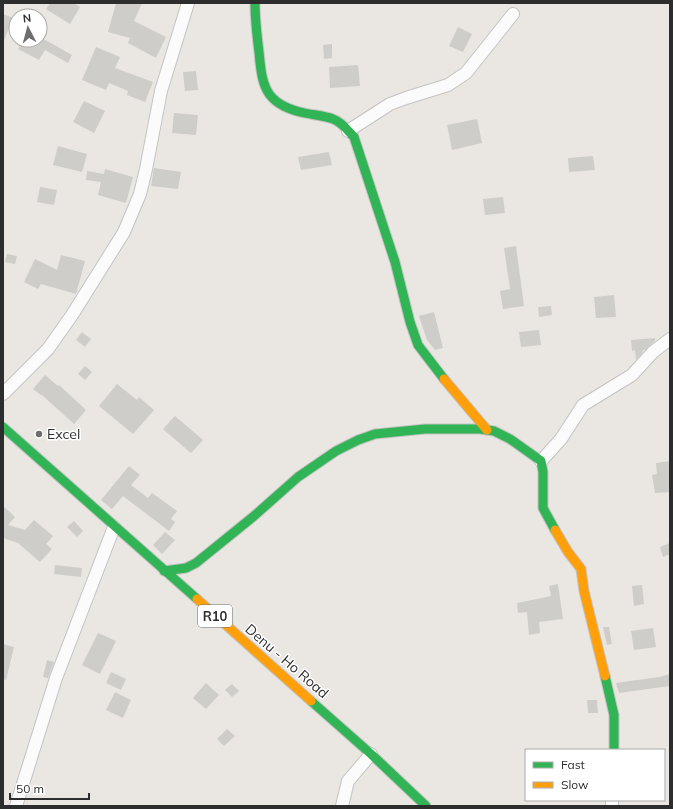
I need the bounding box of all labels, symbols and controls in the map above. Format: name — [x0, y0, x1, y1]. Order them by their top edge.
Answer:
north arrow — [8, 8, 48, 48]
text: N — [22, 11, 32, 25]
place label: Excel — [47, 425, 80, 443]
marker: Excel — [34, 429, 44, 439]
road number: R10 — [198, 605, 232, 627]
street label: Denu - Ho Road — [242, 620, 332, 702]
legend — [525, 749, 665, 801]
text: Fast — [561, 757, 585, 772]
scale bar — [10, 775, 89, 801]
text: Slow — [561, 777, 589, 792]
text: 50 m — [16, 781, 44, 796]

